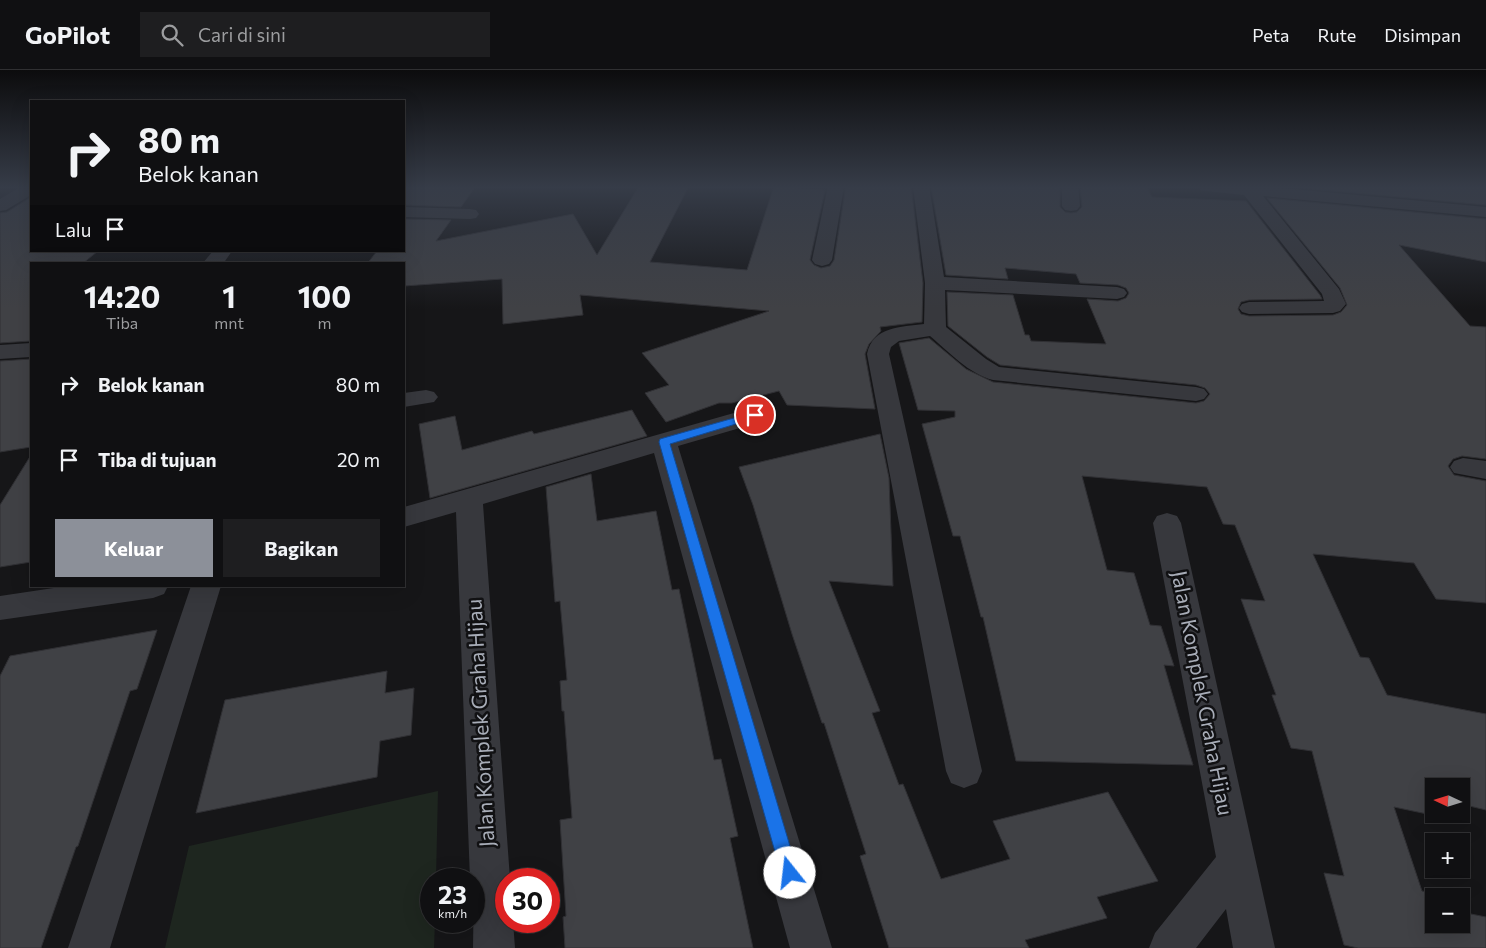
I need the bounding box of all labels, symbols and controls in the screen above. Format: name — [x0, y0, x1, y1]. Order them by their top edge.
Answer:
search box — [140, 12, 490, 57]
text: GoPilot — [25, 20, 110, 49]
icon: search — [158, 21, 186, 49]
text: Cari di sini — [198, 23, 286, 46]
text: Peta — [1252, 24, 1289, 46]
text: Rute — [1317, 24, 1356, 46]
text: Disimpan — [1384, 24, 1461, 46]
text: 80 m — [138, 117, 220, 160]
icon: right — [55, 120, 120, 185]
text: Belok kanan — [138, 160, 259, 187]
icon: arrive — [101, 215, 129, 243]
text: Lalu — [55, 218, 91, 241]
text: 14:20 — [84, 277, 161, 314]
text: 1 — [222, 277, 236, 314]
text: 100 — [298, 277, 351, 314]
text: Tiba — [106, 313, 138, 332]
text: mnt — [214, 313, 244, 332]
text: m — [317, 313, 331, 332]
icon: right — [55, 371, 83, 399]
text: Belok kanan — [98, 373, 205, 396]
text: 80 m — [336, 373, 380, 396]
pin — [734, 394, 776, 436]
icon: arrive — [741, 401, 769, 429]
icon: arrive — [55, 446, 83, 474]
text: Tiba di tujuan — [98, 448, 216, 471]
text: 20 m — [337, 448, 380, 471]
button: Keluar — [55, 519, 213, 577]
button: Bagikan — [223, 519, 380, 577]
street label: Jalan Komplek Graha Hijau — [1167, 568, 1239, 817]
street label: Jalan Komplek Graha Hijau — [461, 598, 498, 848]
north arrow — [1425, 778, 1470, 822]
map controls — [1425, 778, 1470, 933]
button: + — [1425, 833, 1470, 878]
position arrow — [763, 846, 815, 898]
speed limit sign: 30 — [495, 868, 560, 933]
text: 23 — [438, 879, 467, 909]
button: − — [1425, 888, 1470, 933]
text: km/h — [438, 906, 467, 920]

